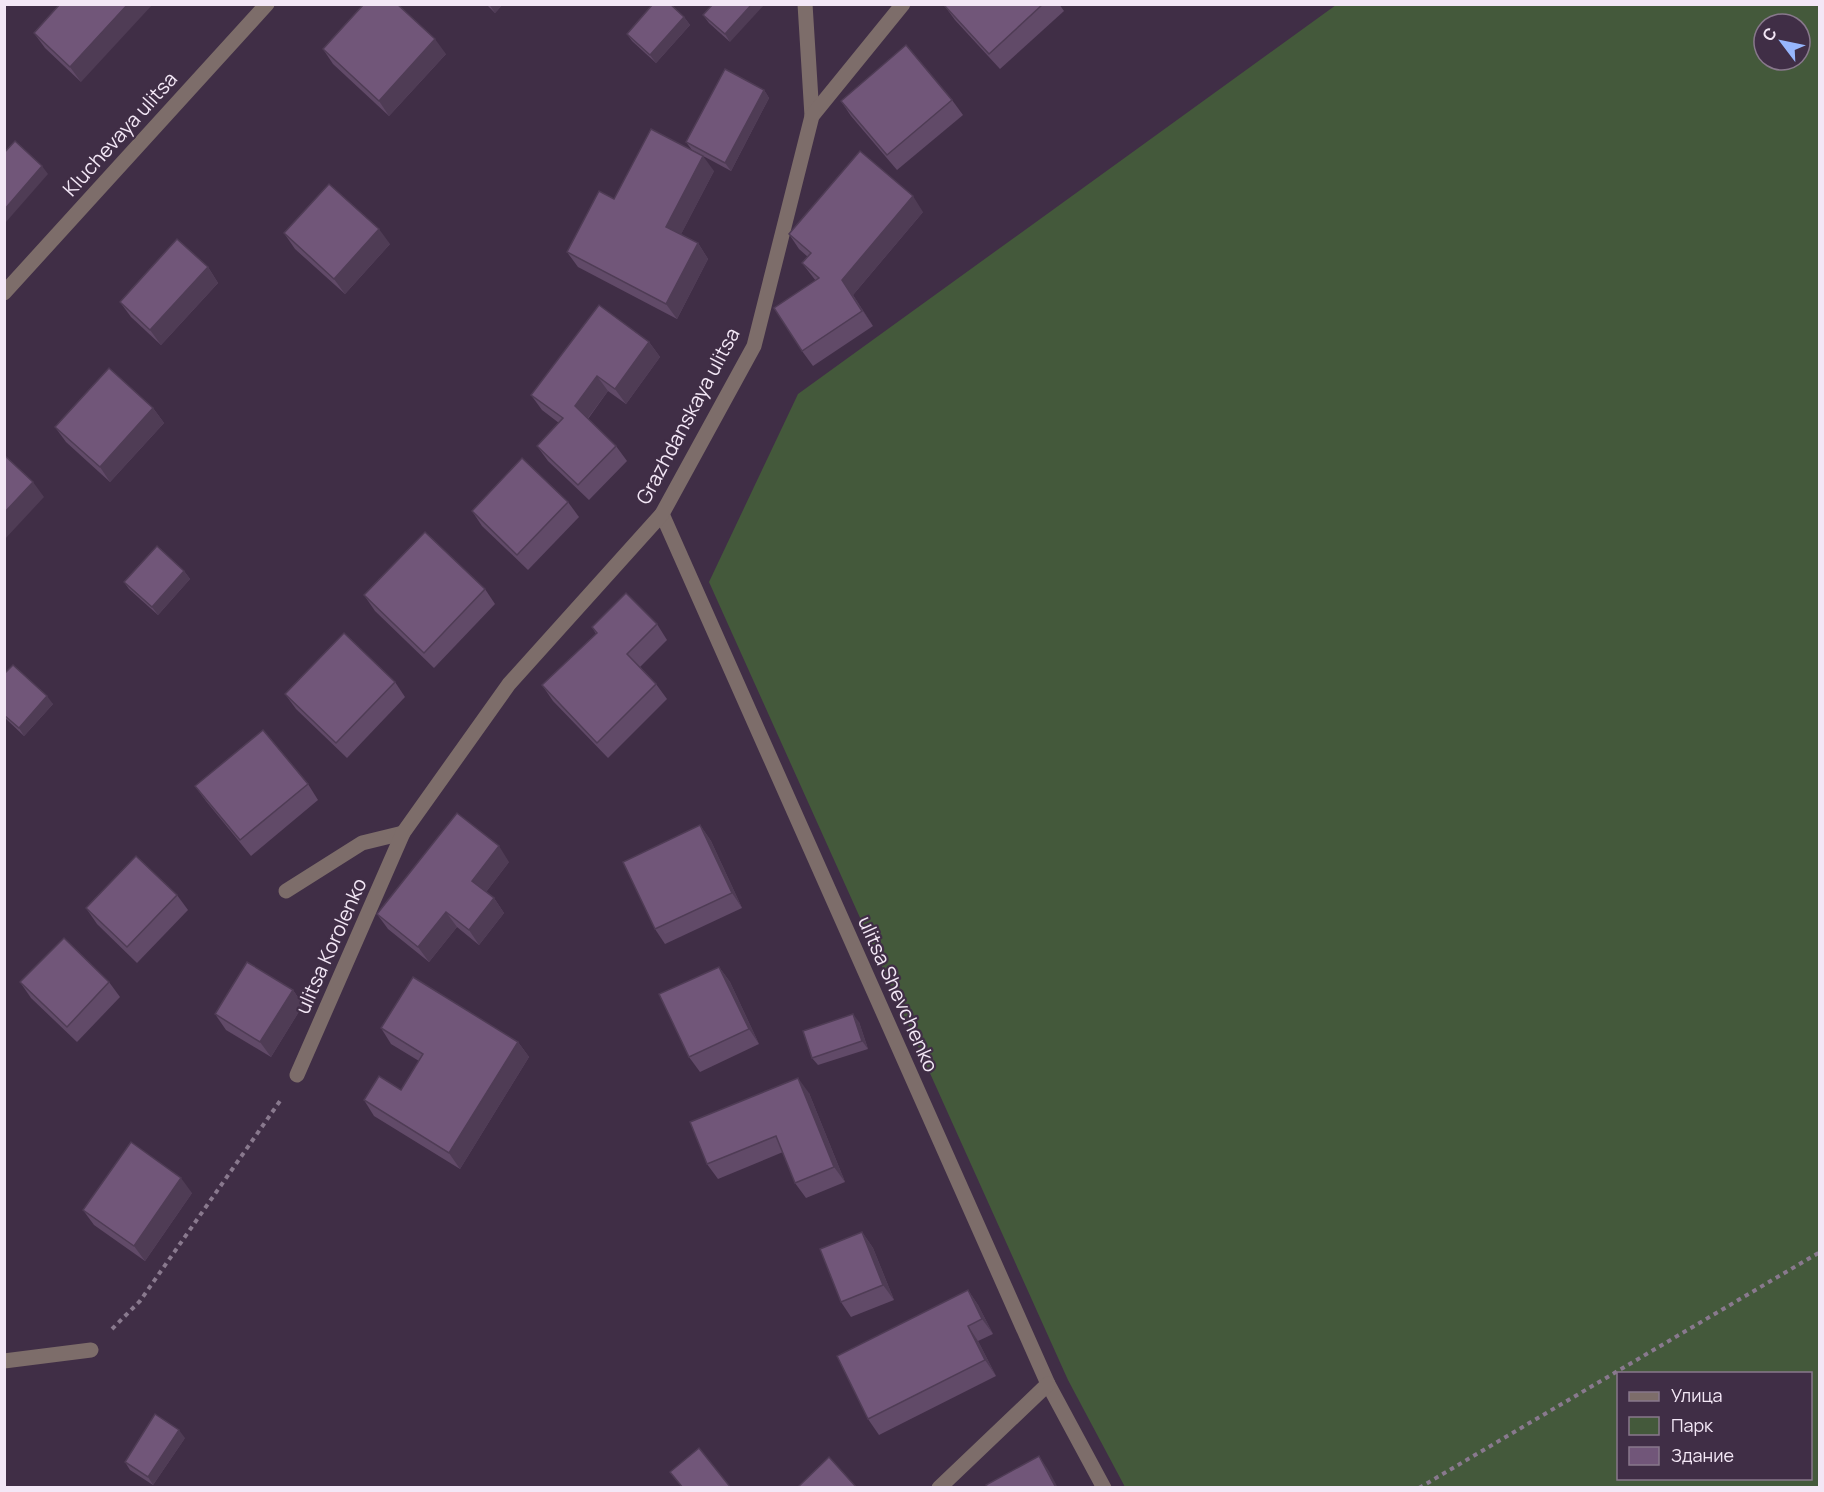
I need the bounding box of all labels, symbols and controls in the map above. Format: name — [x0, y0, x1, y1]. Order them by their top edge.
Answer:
north arrow — [1752, 12, 1812, 72]
text: С — [1757, 23, 1782, 45]
street label: Kluchevaya ulitsa — [56, 66, 183, 202]
street label: Grazhdanskaya ulitsa — [630, 323, 746, 509]
street label: ulitsa Korolenko — [289, 873, 373, 1018]
street label: ulitsa Shevchenko — [852, 912, 945, 1076]
legend — [1617, 1372, 1812, 1480]
text: Улица — [1671, 1383, 1723, 1407]
text: Парк — [1671, 1413, 1714, 1437]
text: Здание — [1671, 1443, 1734, 1467]

